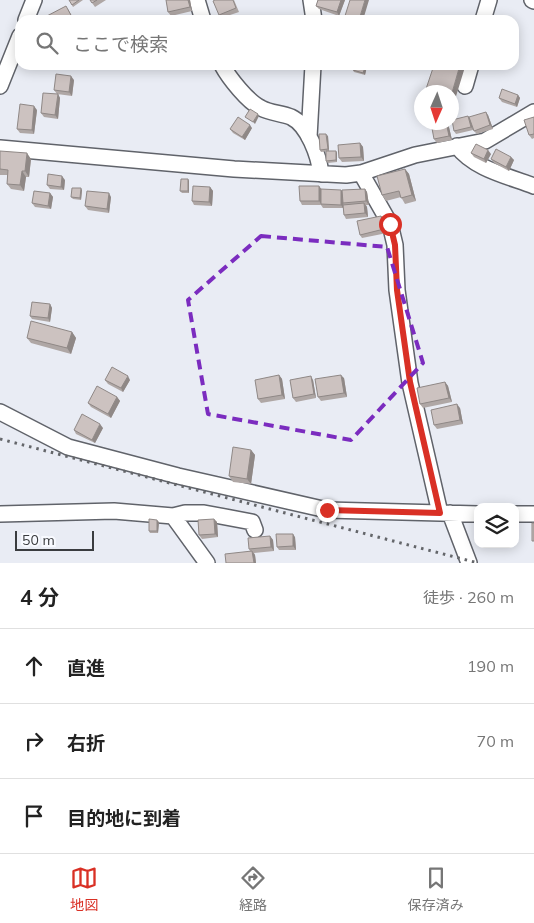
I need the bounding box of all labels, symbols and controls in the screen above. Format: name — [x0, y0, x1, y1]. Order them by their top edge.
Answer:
search box — [15, 15, 519, 70]
icon: search — [33, 29, 61, 57]
text: ここで検索 — [73, 32, 168, 56]
north arrow — [414, 85, 459, 130]
route start — [379, 213, 402, 236]
route end — [316, 499, 339, 522]
map controls — [474, 503, 519, 548]
button: layers — [474, 503, 519, 548]
scale bar — [15, 528, 94, 551]
text: 50 m — [22, 531, 55, 549]
text: 4 分 — [20, 584, 59, 610]
text: 徒歩 · 260 m — [423, 587, 514, 607]
icon: ahead — [20, 652, 48, 680]
text: 直進 — [67, 656, 105, 680]
text: 190 m — [467, 656, 514, 676]
icon: right — [20, 727, 48, 755]
text: 右折 — [67, 731, 105, 755]
text: 70 m — [477, 731, 514, 751]
icon: arrive — [20, 802, 48, 830]
text: 目的地に到着 — [67, 806, 181, 830]
tab: 地図 — [70, 864, 98, 914]
tab: 経路 — [239, 864, 267, 914]
tab: 保存済み — [408, 864, 464, 914]

